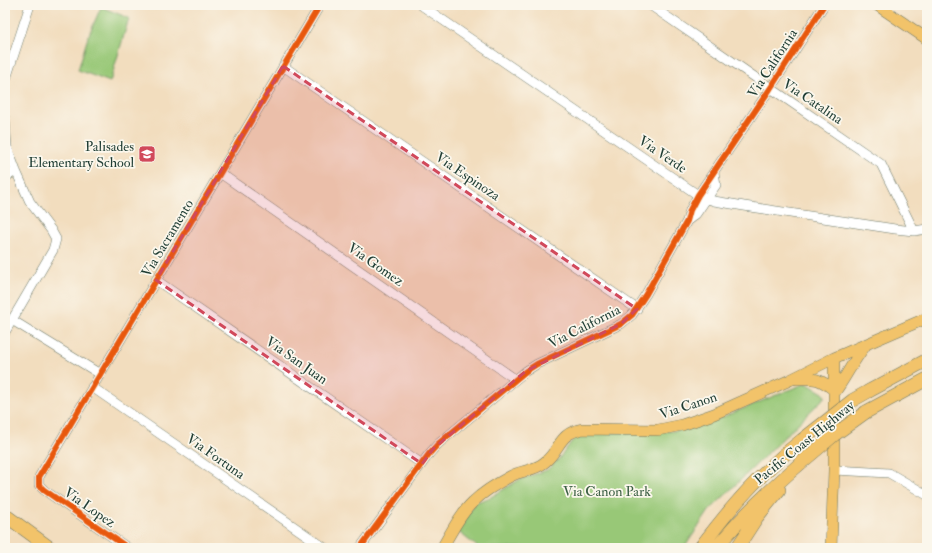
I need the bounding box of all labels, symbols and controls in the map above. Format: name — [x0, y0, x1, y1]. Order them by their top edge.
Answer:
street label: Via California — [744, 25, 801, 101]
street label: Via Catalina — [779, 75, 846, 128]
street label: Via Verde — [635, 132, 690, 177]
place label: Palisades Elementary School — [28, 138, 134, 172]
school or university icon: Palisades Elementary School — [137, 144, 157, 164]
street label: Via Espinoza — [432, 149, 503, 205]
street label: Via Sacramento — [138, 196, 197, 280]
street label: Via Gomez — [345, 239, 407, 290]
street label: Via California — [545, 301, 623, 352]
street label: Via San Juan — [263, 333, 331, 388]
street label: Via Canon — [657, 388, 719, 423]
street label: Pacific Coast Highway — [751, 396, 859, 489]
street label: Via Fortuna — [183, 430, 248, 483]
park label: Via Canon Park — [563, 483, 651, 500]
street label: Via Lopez — [60, 484, 119, 532]

